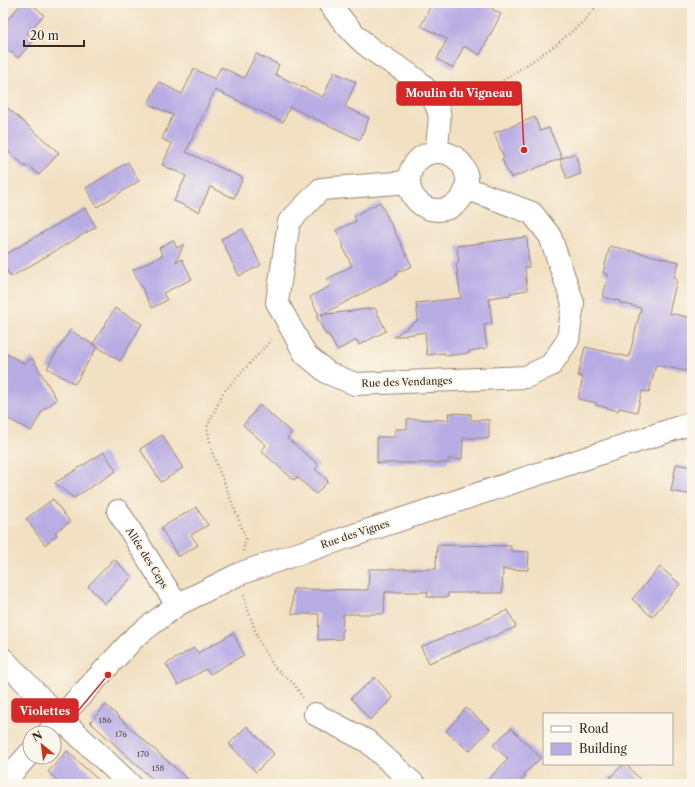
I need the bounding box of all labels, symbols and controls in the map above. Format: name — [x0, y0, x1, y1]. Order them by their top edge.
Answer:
scale bar — [24, 22, 84, 48]
text: 20 m — [30, 28, 59, 43]
callout: Moulin du Vigneau — [397, 82, 521, 105]
text: Moulin du Vigneau — [405, 86, 513, 100]
street label: Rue des Vendanges — [361, 374, 453, 390]
street label: Rue des Vignes — [319, 517, 391, 551]
street label: Allée des Ceps — [122, 524, 171, 591]
callout: Violettes — [12, 699, 78, 722]
text: Violettes — [19, 704, 70, 718]
legend — [543, 713, 673, 765]
house number: 186 — [99, 715, 112, 725]
text: Road — [579, 721, 609, 736]
north arrow — [22, 725, 62, 765]
text: N — [30, 728, 45, 745]
house number: 176 — [115, 729, 127, 739]
text: Building — [579, 741, 627, 756]
house number: 170 — [137, 749, 149, 759]
house number: 158 — [152, 763, 164, 773]

